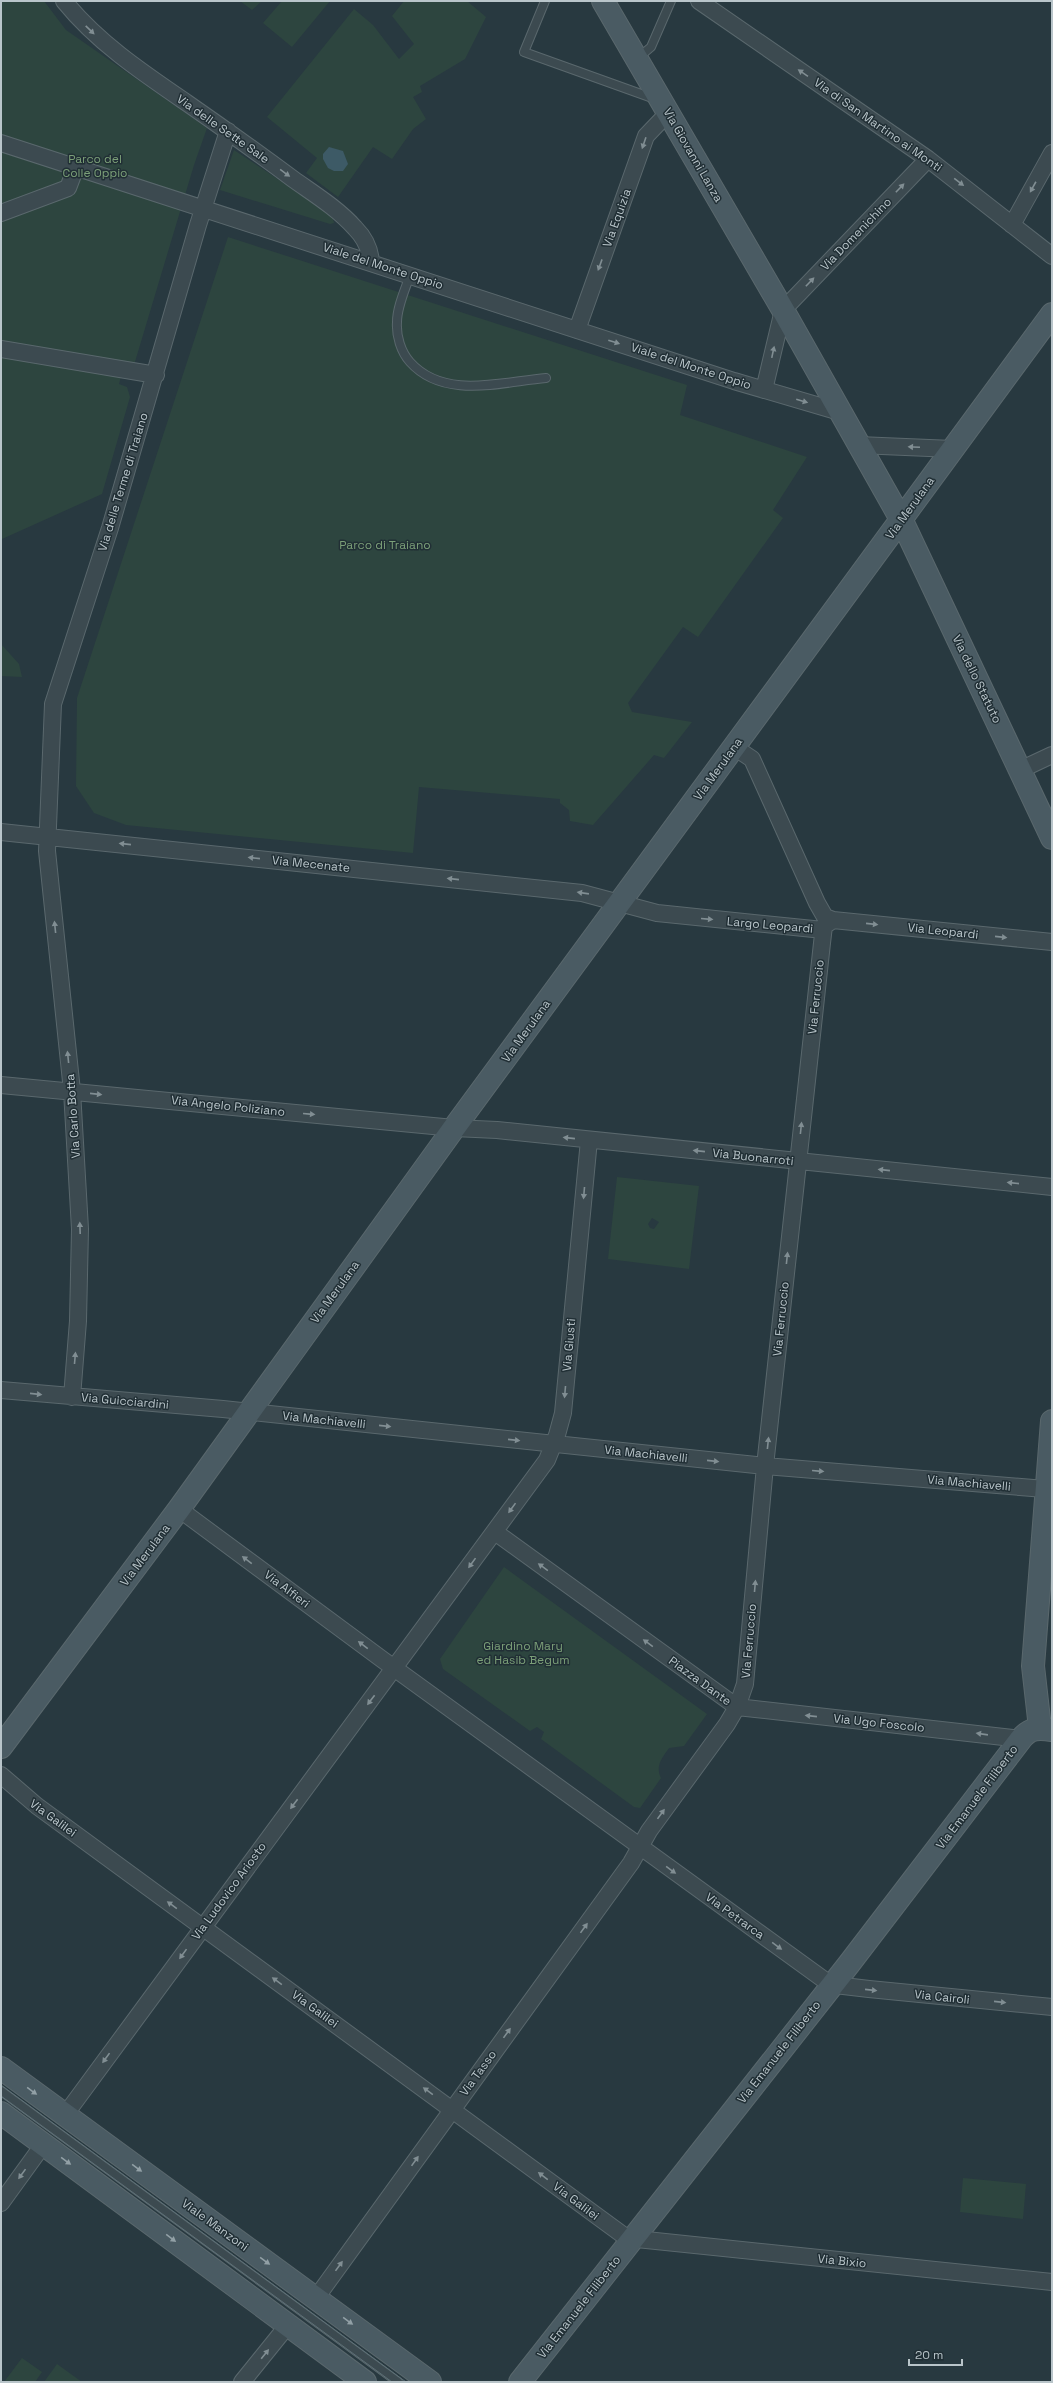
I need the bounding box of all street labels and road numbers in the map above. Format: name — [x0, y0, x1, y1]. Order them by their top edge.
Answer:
street label: Via di San Martino ai Monti — [811, 74, 945, 176]
street label: Via delle Sette Sale — [174, 91, 272, 167]
street label: Via Giovanni Lanza — [660, 105, 727, 205]
street label: Via Equizia — [599, 186, 635, 249]
street label: Via Domenichino — [817, 194, 895, 274]
street label: Viale del Monte Oppio — [321, 239, 445, 293]
street label: Viale del Monte Oppio — [629, 339, 753, 393]
street label: Via delle Terme di Traiano — [94, 411, 152, 553]
street label: Via Merulana — [882, 473, 938, 543]
street label: Via dello Statuto — [949, 632, 1005, 726]
street label: Via Merulana — [690, 734, 746, 804]
street label: Via Mecenate — [271, 852, 351, 876]
street label: Largo Leopardi — [726, 913, 814, 937]
street label: Via Leopardi — [907, 919, 979, 943]
street label: Via Ferruccio — [804, 959, 828, 1035]
street label: Via Merulana — [498, 996, 554, 1066]
street label: Via Carlo Botta — [62, 1073, 84, 1159]
street label: Via Angelo Poliziano — [170, 1092, 286, 1120]
street label: Via Buonarroti — [711, 1145, 795, 1169]
street label: Via Merulana — [307, 1257, 363, 1327]
street label: Via Ferruccio — [769, 1281, 793, 1357]
street label: Via Giusti — [559, 1318, 579, 1372]
street label: Via Guicciardini — [80, 1389, 170, 1413]
street label: Via Machiavelli — [282, 1408, 367, 1432]
street label: Via Machiavelli — [604, 1442, 689, 1466]
street label: Via Machiavelli — [927, 1471, 1011, 1495]
street label: Via Merulana — [116, 1521, 174, 1589]
street label: Via Alfieri — [261, 1567, 313, 1611]
street label: Via Ferruccio — [738, 1603, 760, 1679]
street label: Piazza Dante — [665, 1653, 735, 1709]
street label: Via Ugo Foscolo — [833, 1710, 925, 1736]
street label: Via Emanuele Filiberto — [933, 1742, 1021, 1852]
street label: Via Galilei — [26, 1796, 80, 1840]
street label: Via Ludovico Ariosto — [188, 1839, 270, 1943]
street label: Via Petrarca — [702, 1889, 768, 1943]
street label: Via Cairoli — [914, 1986, 970, 2008]
street label: Via Galilei — [288, 1987, 342, 2031]
street label: Via Emanuele Filiberto — [734, 1997, 824, 2107]
street label: Via Tasso — [456, 2047, 500, 2099]
street label: Via Galilei — [550, 2178, 602, 2224]
street label: Viale Manzoni — [178, 2195, 252, 2255]
street label: Via Bixio — [817, 2250, 867, 2272]
street label: Via Emanuele Filiberto — [534, 2252, 624, 2362]

